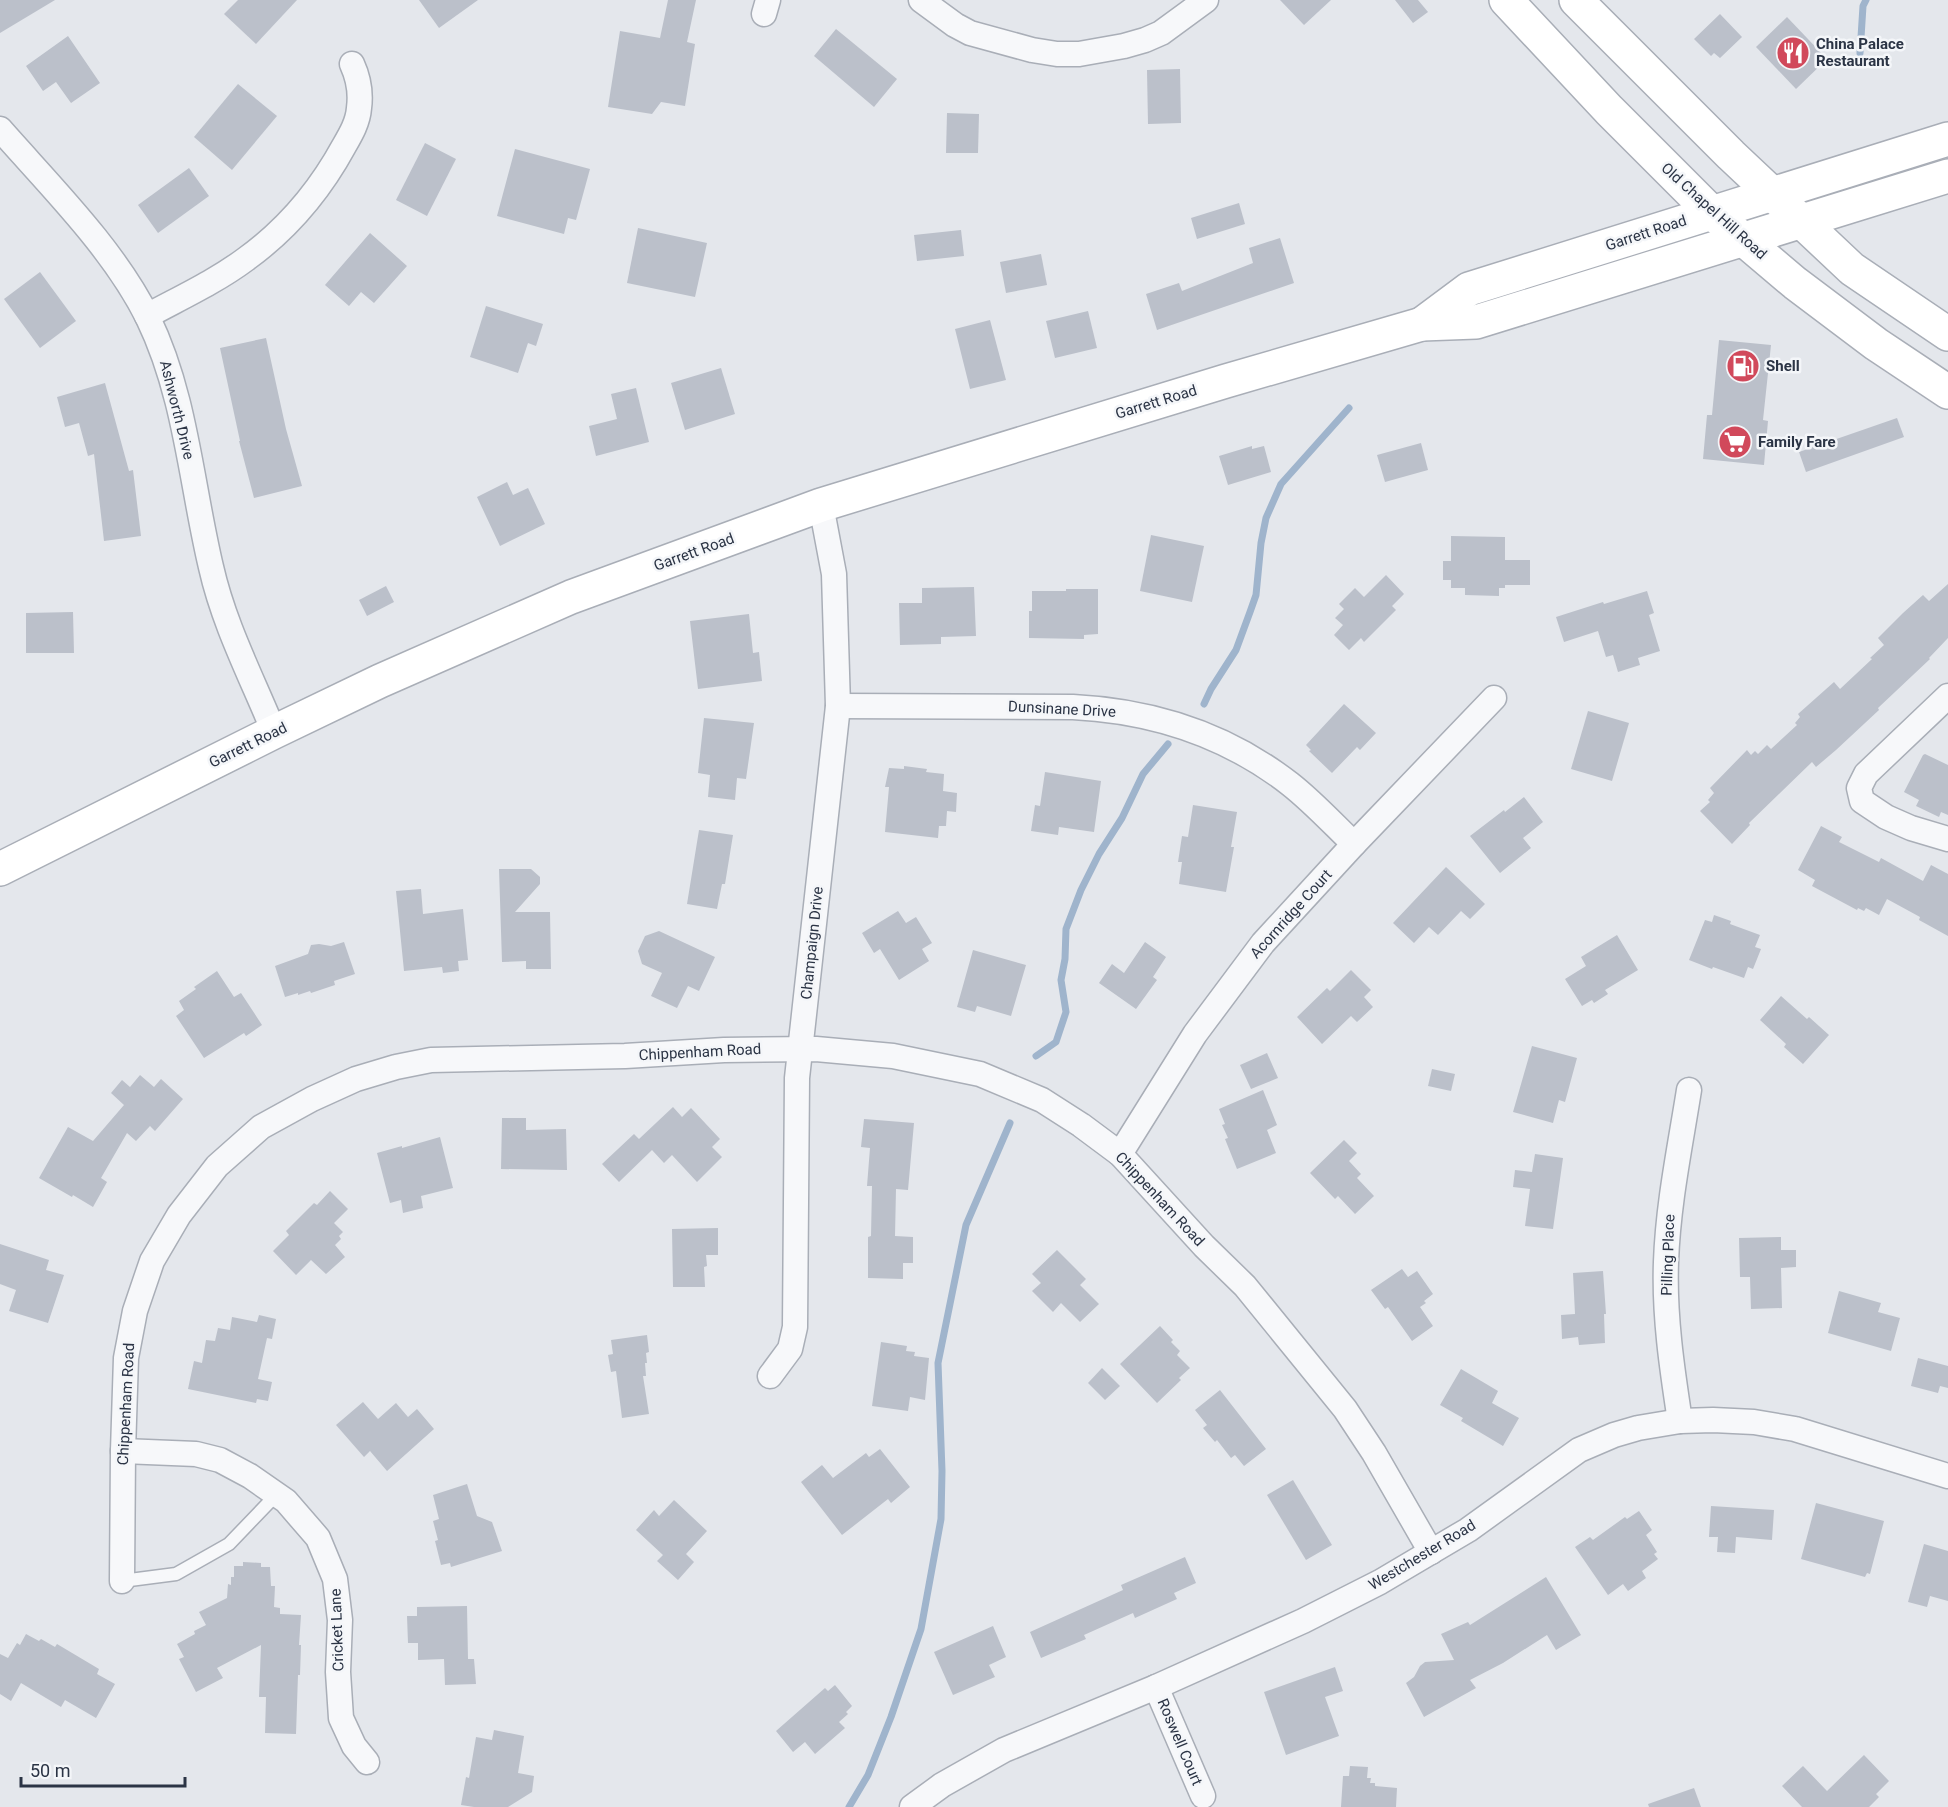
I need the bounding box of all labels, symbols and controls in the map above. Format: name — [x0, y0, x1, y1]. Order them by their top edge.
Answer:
restaurant icon: China Palace Restaurant — [1775, 35, 1811, 71]
place label: China Palace Restaurant — [1816, 35, 1904, 70]
street label: Old Chapel Hill Road — [1657, 159, 1771, 263]
street label: Garrett Road — [1603, 211, 1689, 255]
fuel station icon: Shell — [1725, 348, 1761, 384]
place label: Shell — [1766, 357, 1800, 375]
street label: Ashworth Drive — [156, 359, 198, 462]
street label: Garrett Road — [1113, 381, 1199, 423]
supermarket icon: Family Fare — [1717, 424, 1753, 460]
place label: Family Fare — [1758, 433, 1836, 451]
street label: Garrett Road — [651, 529, 737, 575]
street label: Dunsinane Drive — [1008, 697, 1116, 721]
street label: Garrett Road — [206, 718, 290, 772]
street label: Acornridge Court — [1246, 866, 1336, 962]
street label: Champaign Drive — [797, 885, 827, 1000]
street label: Chippenham Road — [638, 1040, 762, 1064]
street label: Chippenham Road — [1112, 1148, 1208, 1250]
street label: Pilling Place — [1658, 1214, 1678, 1296]
street label: Chippenham Road — [114, 1342, 138, 1466]
street label: Westchester Road — [1365, 1516, 1479, 1594]
street label: Cricket Lane — [327, 1588, 347, 1672]
street label: Roswell Court — [1154, 1696, 1206, 1788]
scale bar — [21, 1750, 184, 1788]
text: 50 m — [30, 1760, 70, 1781]

